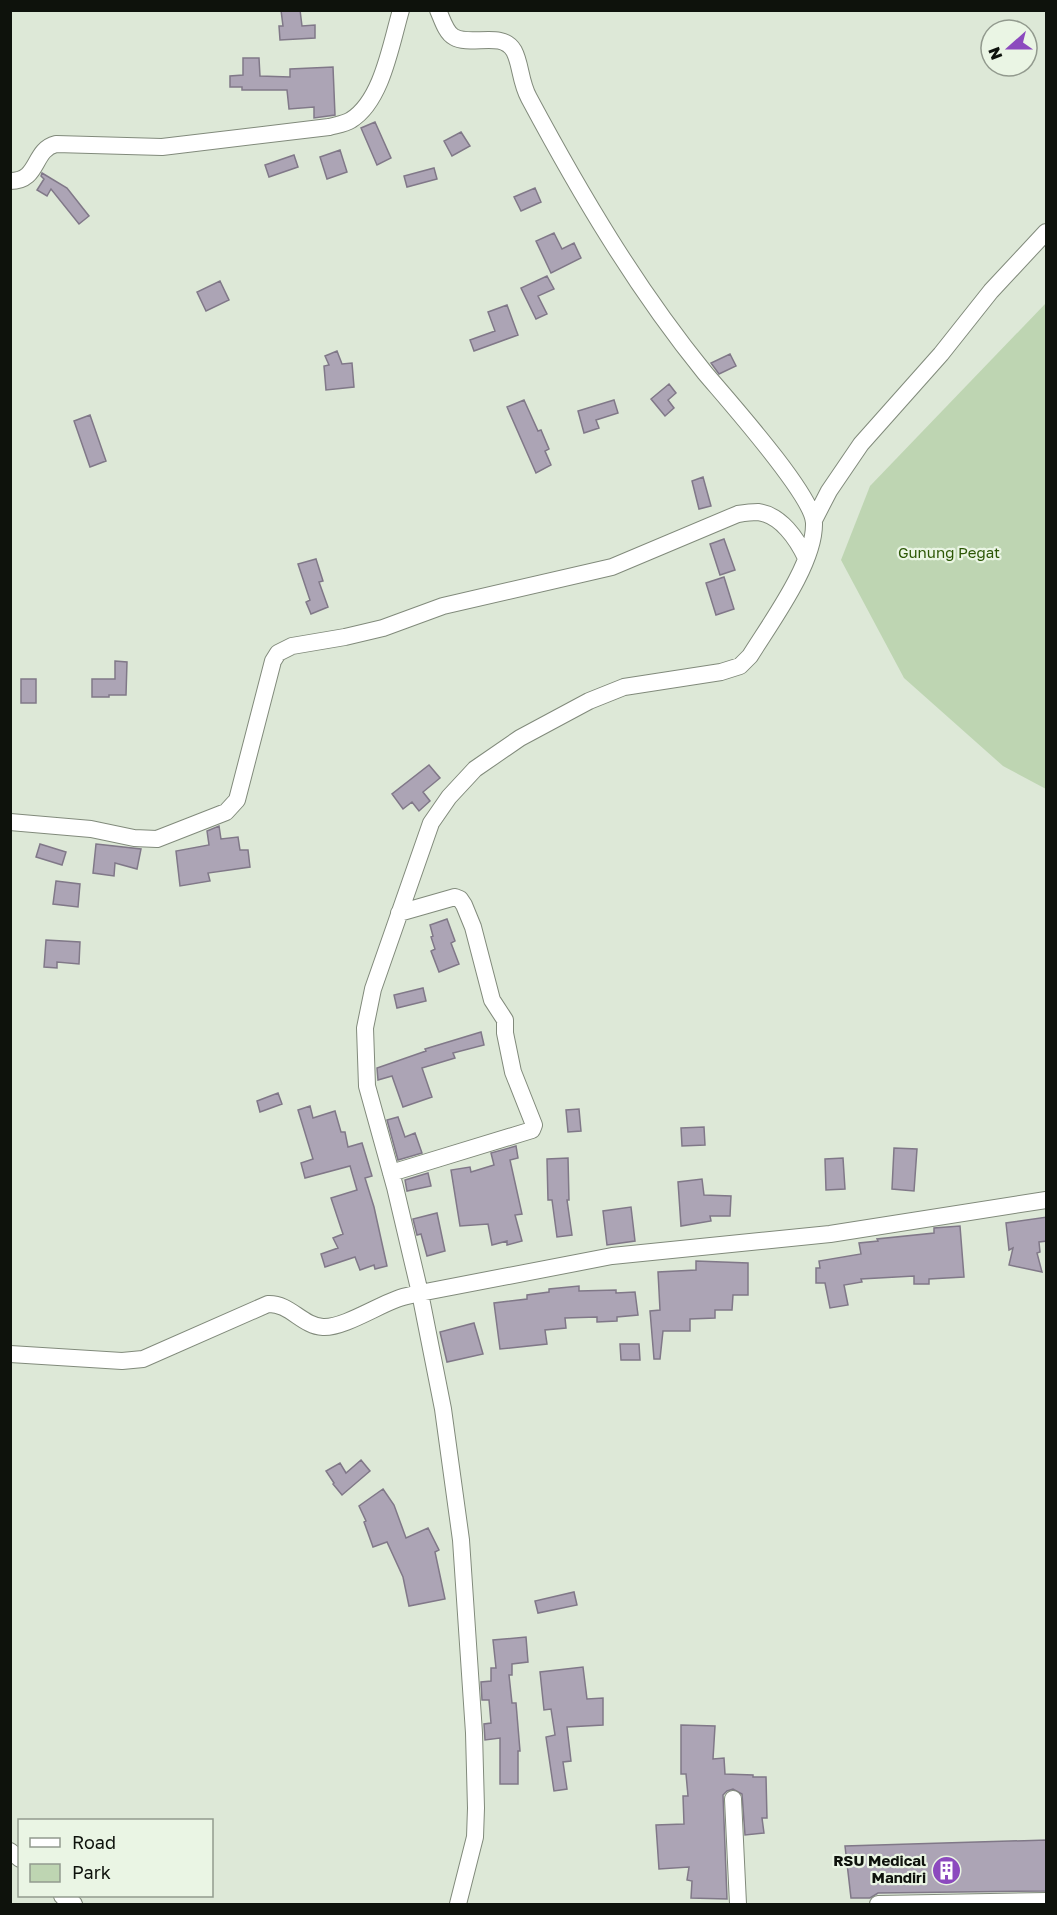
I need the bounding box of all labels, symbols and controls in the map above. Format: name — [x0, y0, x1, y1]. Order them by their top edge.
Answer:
north arrow — [979, 18, 1039, 78]
text: N — [983, 44, 1007, 63]
park label: Gunung Pegat — [898, 543, 1000, 561]
legend — [18, 1819, 213, 1897]
text: Road — [72, 1831, 116, 1853]
place label: RSU Medical Mandiri — [833, 1851, 926, 1886]
building icon: RSU Medical Mandiri — [931, 1854, 963, 1886]
text: Park — [72, 1861, 111, 1883]

